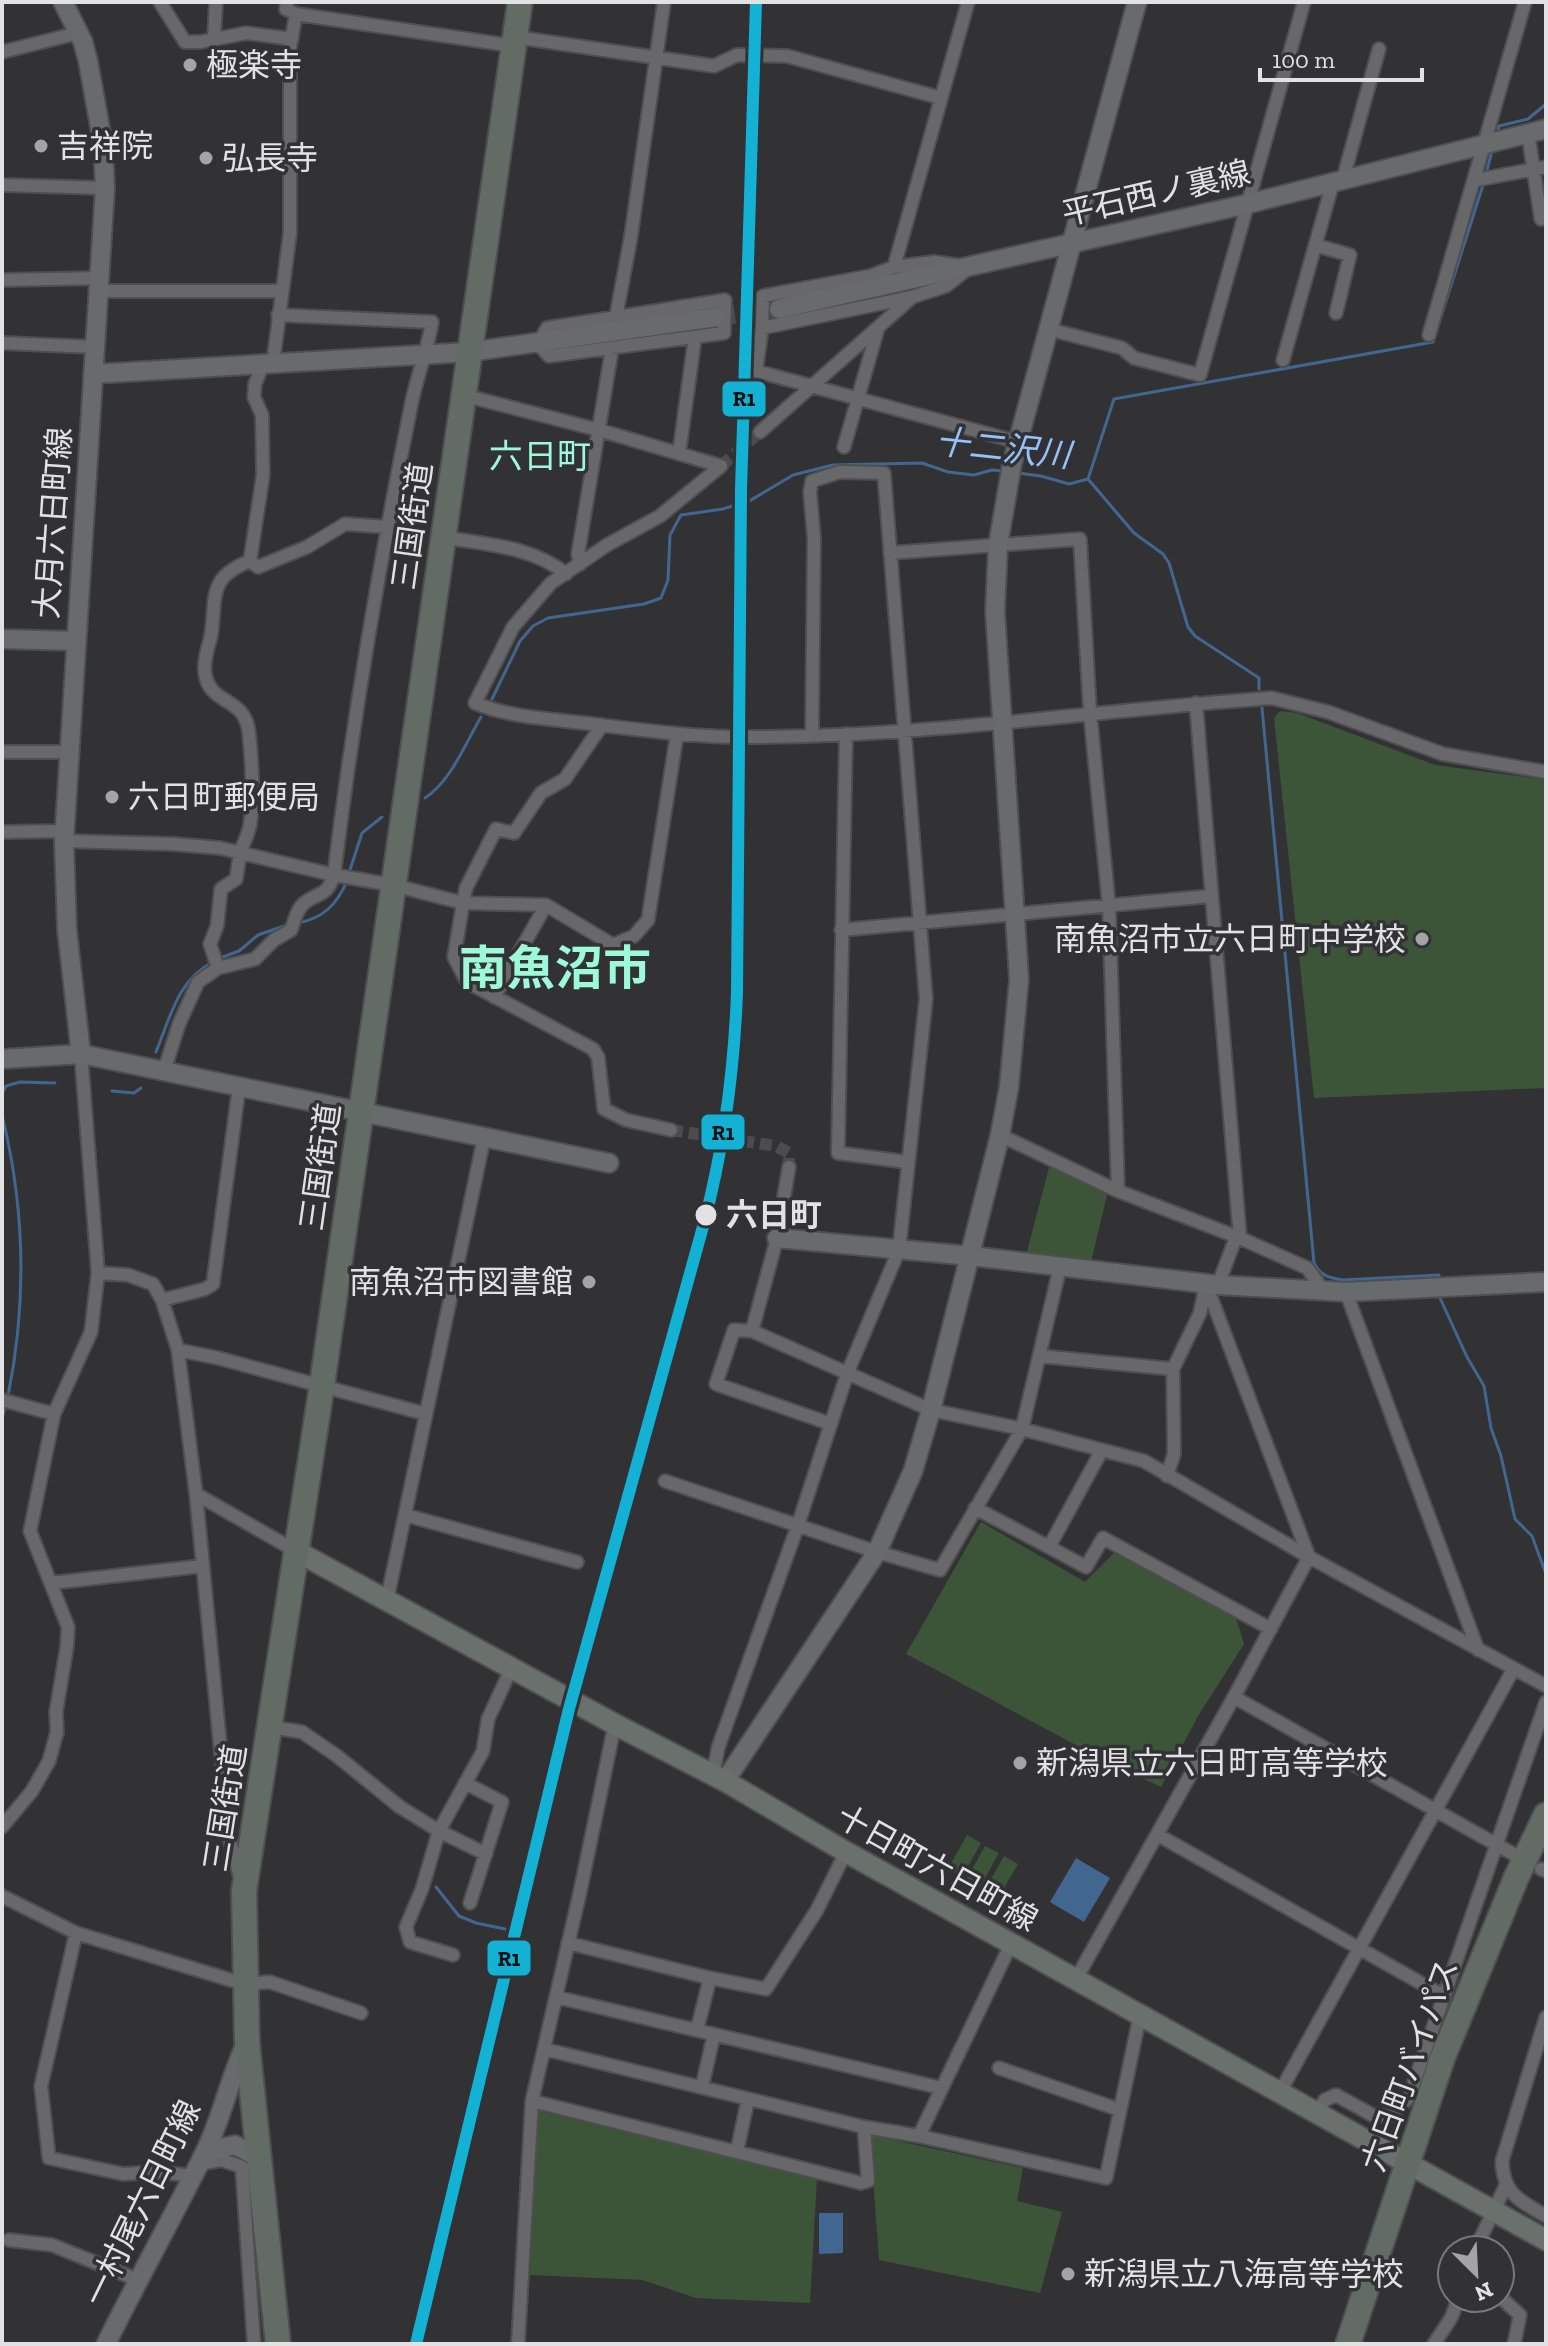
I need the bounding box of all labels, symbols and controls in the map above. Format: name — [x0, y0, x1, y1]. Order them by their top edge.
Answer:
scale bar — [1260, 32, 1422, 82]
text: 100 m — [1272, 45, 1335, 74]
place label: 極楽寺 — [206, 46, 302, 84]
marker: 極楽寺 — [181, 56, 199, 74]
place label: 吉祥院 — [57, 127, 153, 165]
marker: 吉祥院 — [32, 137, 50, 155]
place label: 弘長寺 — [222, 139, 318, 177]
marker: 弘長寺 — [197, 149, 215, 167]
street label: 平石西ノ裏線 — [1058, 153, 1254, 233]
line badge: R1 — [721, 380, 767, 418]
text: R1 — [733, 385, 756, 412]
water label: 十二沢川 — [933, 421, 1076, 476]
street label: 大月六日町線 — [27, 426, 79, 620]
district label: 六日町 — [489, 436, 591, 477]
street label: 三国街道 — [384, 460, 440, 592]
place label: 六日町郵便局 — [128, 778, 320, 816]
marker: 六日町郵便局 — [103, 788, 121, 806]
place label: 南魚沼市立六日町中学校 — [1054, 920, 1406, 958]
marker: 南魚沼市立六日町中学校 — [1413, 930, 1431, 948]
district label: 南魚沼市 — [459, 940, 651, 997]
street label: 三国街道 — [292, 1101, 348, 1233]
line badge: R1 — [700, 1113, 746, 1151]
text: R1 — [712, 1119, 735, 1146]
place label: 六日町 — [726, 1196, 822, 1234]
marker: 六日町 — [693, 1202, 719, 1228]
place label: 南魚沼市図書館 — [349, 1263, 573, 1301]
marker: 南魚沼市図書館 — [580, 1273, 598, 1291]
street label: 三国街道 — [196, 1742, 254, 1874]
place label: 新潟県立六日町高等学校 — [1036, 1744, 1388, 1782]
marker: 新潟県立六日町高等学校 — [1011, 1754, 1029, 1772]
street label: 十日町六日町線 — [830, 1797, 1044, 1939]
line badge: R1 — [486, 1939, 532, 1977]
text: R1 — [498, 1945, 521, 1972]
street label: 六日町バイパス — [1354, 1954, 1466, 2176]
street label: 一村尾六日町線 — [76, 2094, 208, 2312]
north arrow — [1436, 2234, 1516, 2314]
place label: 新潟県立八海高等学校 — [1084, 2255, 1404, 2293]
marker: 新潟県立八海高等学校 — [1059, 2265, 1077, 2283]
text: N — [1471, 2276, 1497, 2308]

